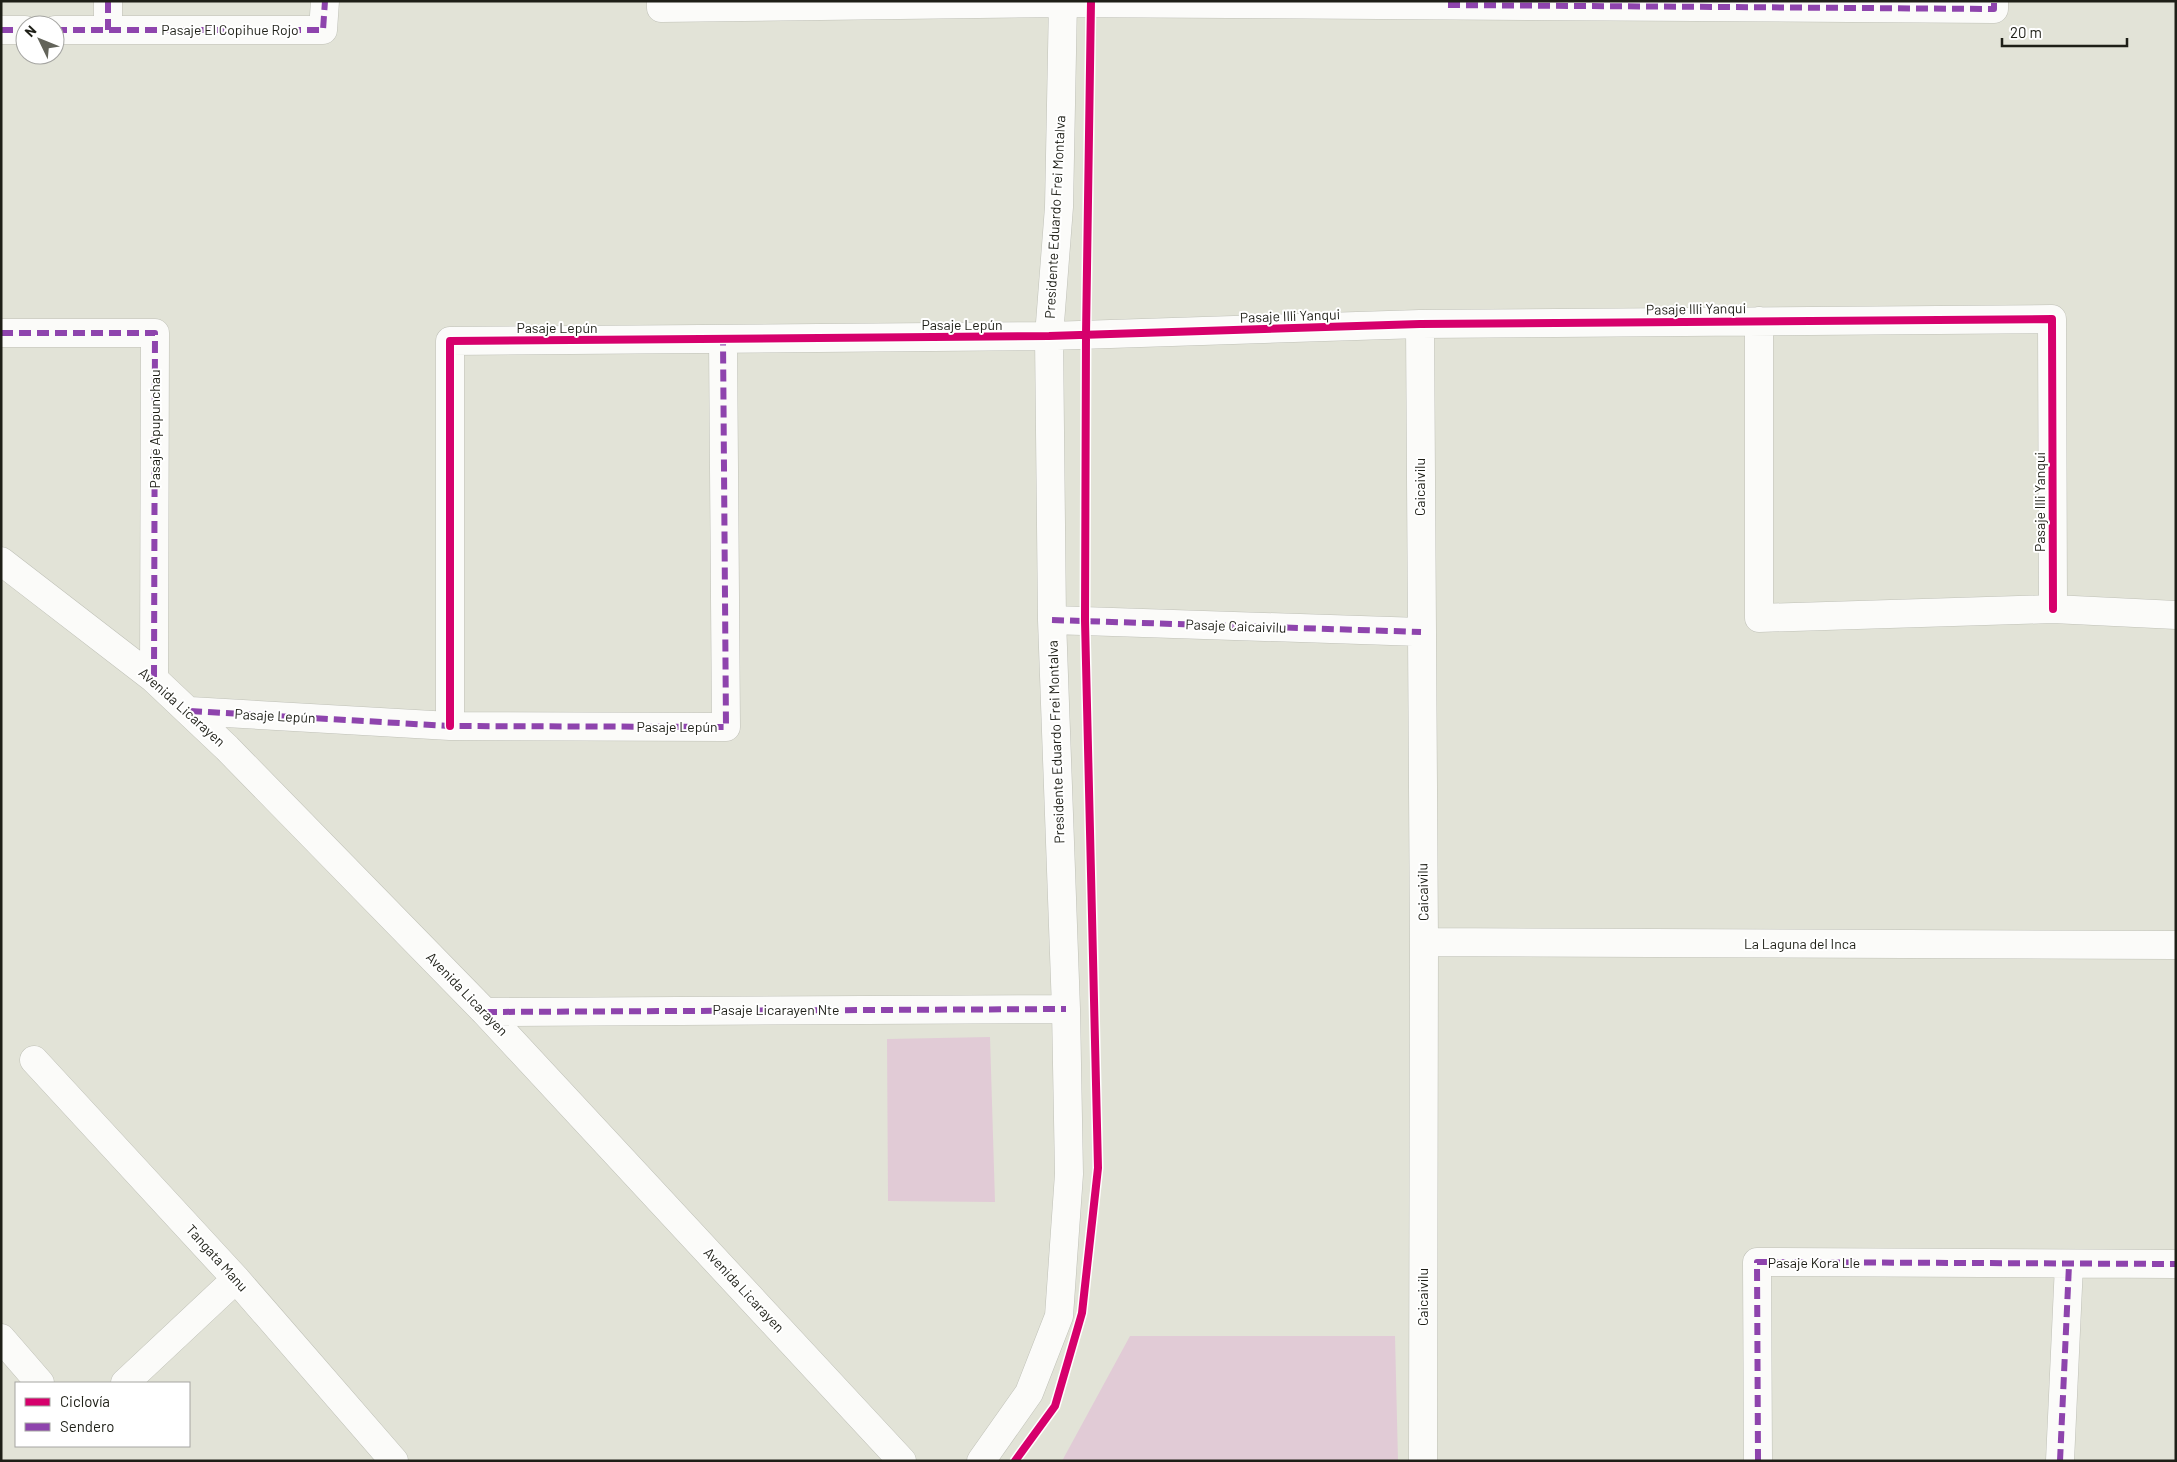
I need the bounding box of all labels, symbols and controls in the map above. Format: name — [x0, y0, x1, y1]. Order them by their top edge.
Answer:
north arrow — [15, 15, 65, 65]
scale bar — [2002, 15, 2127, 47]
street label: Pasaje El Copihue Rojo — [161, 21, 299, 38]
text: N — [21, 22, 40, 40]
text: 20 m — [2010, 23, 2042, 41]
street label: Presidente Eduardo Frei Montalva — [1041, 115, 1068, 319]
street label: Pasaje Illi Yanqui — [1646, 299, 1746, 318]
street label: Pasaje Illi Yanqui — [1240, 305, 1340, 326]
street label: Pasaje Lepún — [921, 316, 1003, 333]
street label: Pasaje Lepún — [516, 319, 598, 336]
street label: Pasaje Apupunchau — [146, 370, 163, 488]
street label: Pasaje Illi Yanqui — [2031, 452, 2048, 552]
street label: Caicaivilu — [1411, 458, 1428, 516]
street label: Pasaje Caicaivilu — [1185, 615, 1287, 636]
street label: Presidente Eduardo Frei Montalva — [1043, 640, 1068, 844]
street label: Avenida Licarayen — [136, 664, 229, 750]
street label: Pasaje Lepún — [234, 705, 316, 726]
street label: Pasaje Lepún — [636, 718, 718, 735]
street label: Caicaivilu — [1413, 863, 1432, 921]
street label: La Laguna del Inca — [1744, 935, 1856, 952]
street label: Avenida Licarayen — [423, 948, 512, 1039]
street label: Pasaje Licarayen Nte — [713, 1001, 839, 1018]
street label: Tangata Manu — [183, 1221, 252, 1295]
street label: Avenida Licarayen — [701, 1244, 788, 1336]
street label: Pasaje Kora Lle — [1768, 1254, 1860, 1271]
street label: Caicaivilu — [1414, 1268, 1431, 1326]
legend — [15, 1382, 190, 1447]
text: Ciclovía — [60, 1392, 110, 1410]
text: Sendero — [60, 1417, 114, 1435]

